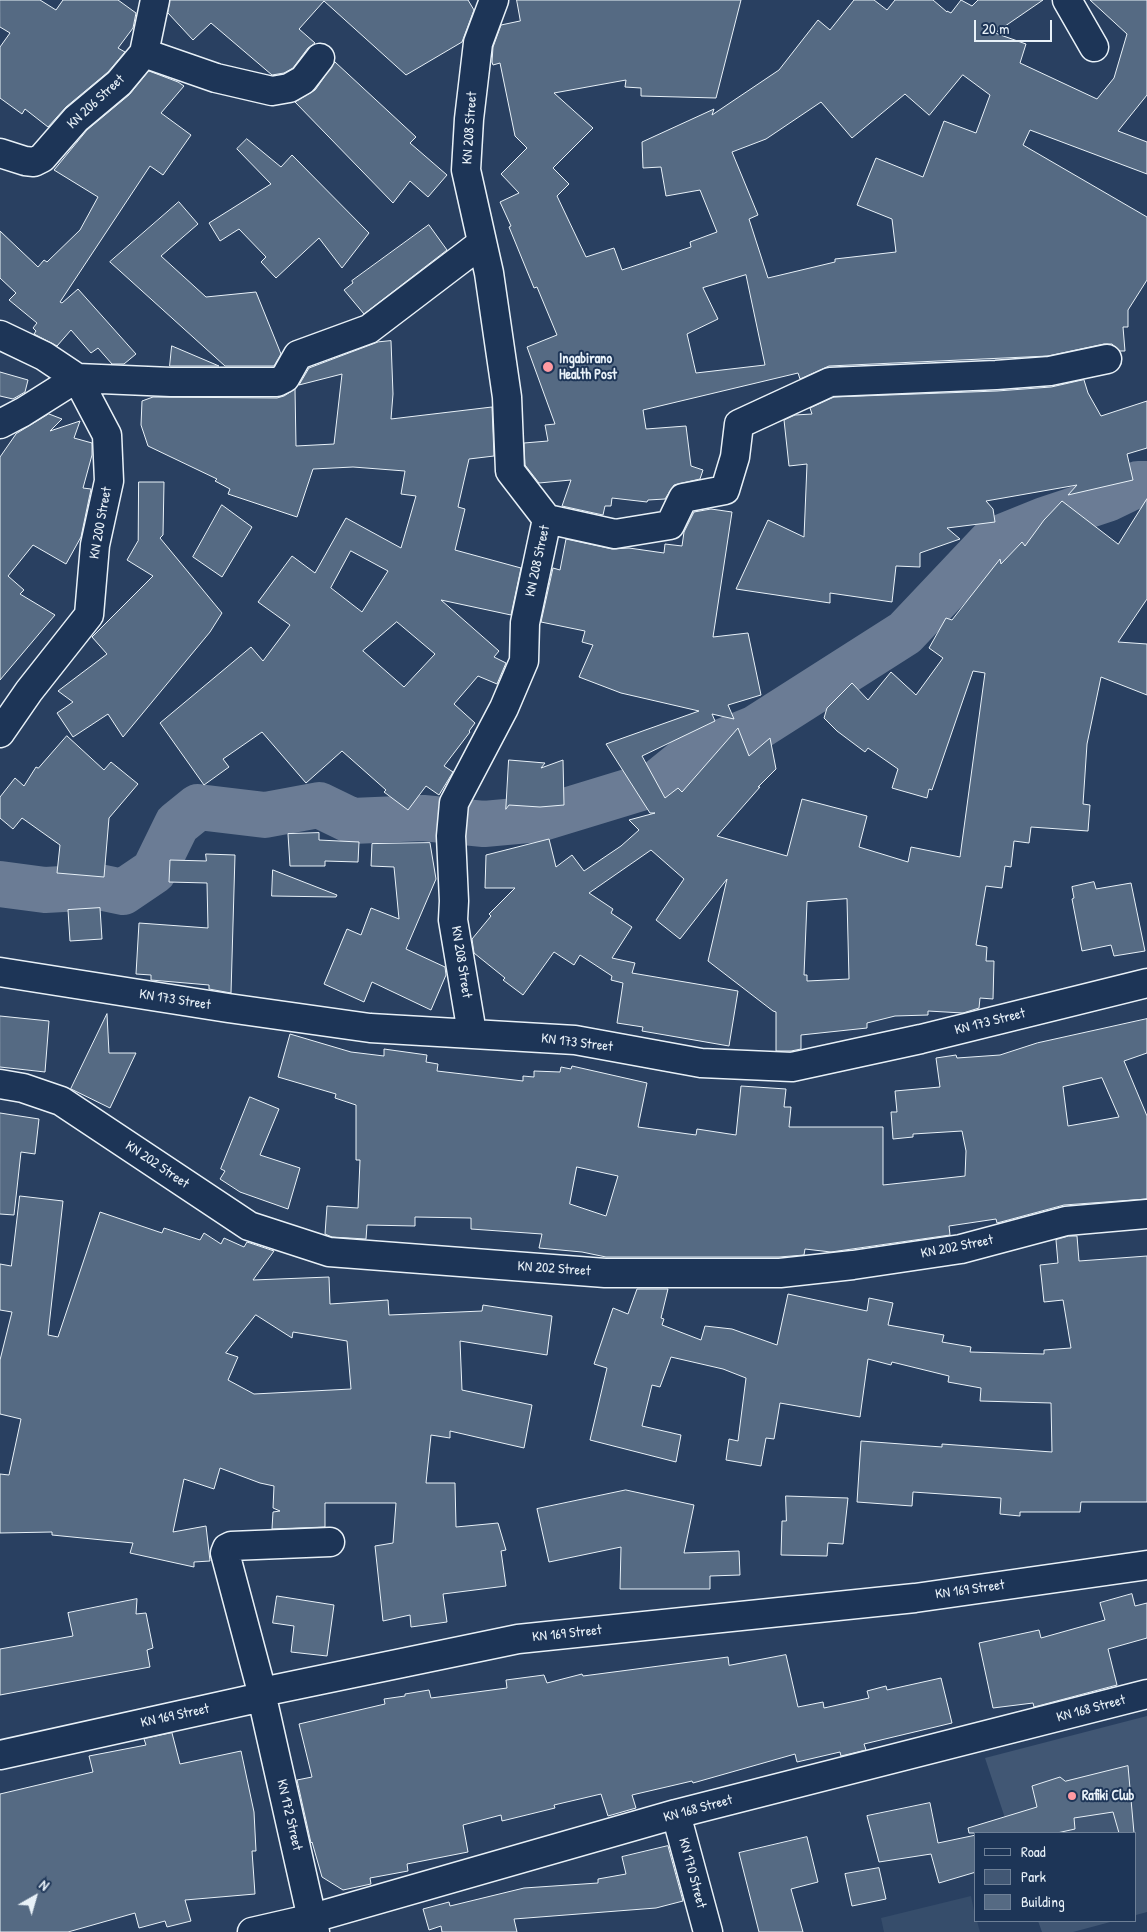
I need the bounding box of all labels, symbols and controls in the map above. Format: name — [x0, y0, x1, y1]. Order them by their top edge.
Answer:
scale bar — [977, 10, 1054, 42]
text: 20 m — [982, 18, 1009, 39]
street label: KN 206 Street — [64, 71, 128, 133]
street label: KN 208 Street — [459, 91, 481, 165]
place label: Ingabirano Health Post — [559, 351, 617, 384]
marker: Ingabirano Health Post — [541, 360, 555, 374]
street label: KN 200 Street — [86, 486, 116, 560]
street label: KN 208 Street — [522, 524, 554, 598]
street label: KN 208 Street — [447, 925, 475, 999]
street label: KN 173 Street — [138, 986, 212, 1014]
street label: KN 173 Street — [953, 1005, 1027, 1039]
street label: KN 173 Street — [540, 1030, 614, 1056]
street label: KN 202 Street — [122, 1138, 192, 1192]
street label: KN 202 Street — [919, 1232, 995, 1262]
street label: KN 202 Street — [517, 1258, 591, 1280]
street label: KN 169 Street — [934, 1577, 1006, 1603]
street label: KN 169 Street — [532, 1622, 602, 1646]
street label: KN 168 Street — [1055, 1692, 1127, 1726]
street label: KN 169 Street — [139, 1701, 211, 1731]
street label: KN 172 Street — [273, 1778, 305, 1852]
place label: Rafiki Club — [1082, 1788, 1134, 1804]
marker: Rafiki Club — [1066, 1790, 1078, 1802]
street label: KN 168 Street — [662, 1792, 734, 1826]
legend — [974, 1832, 1137, 1922]
street label: KN 170 Street — [675, 1836, 709, 1910]
text: Road — [1021, 1841, 1046, 1862]
text: Park — [1021, 1866, 1046, 1887]
north arrow — [10, 1872, 60, 1922]
text: N — [36, 1875, 53, 1895]
text: Building — [1021, 1891, 1065, 1912]

